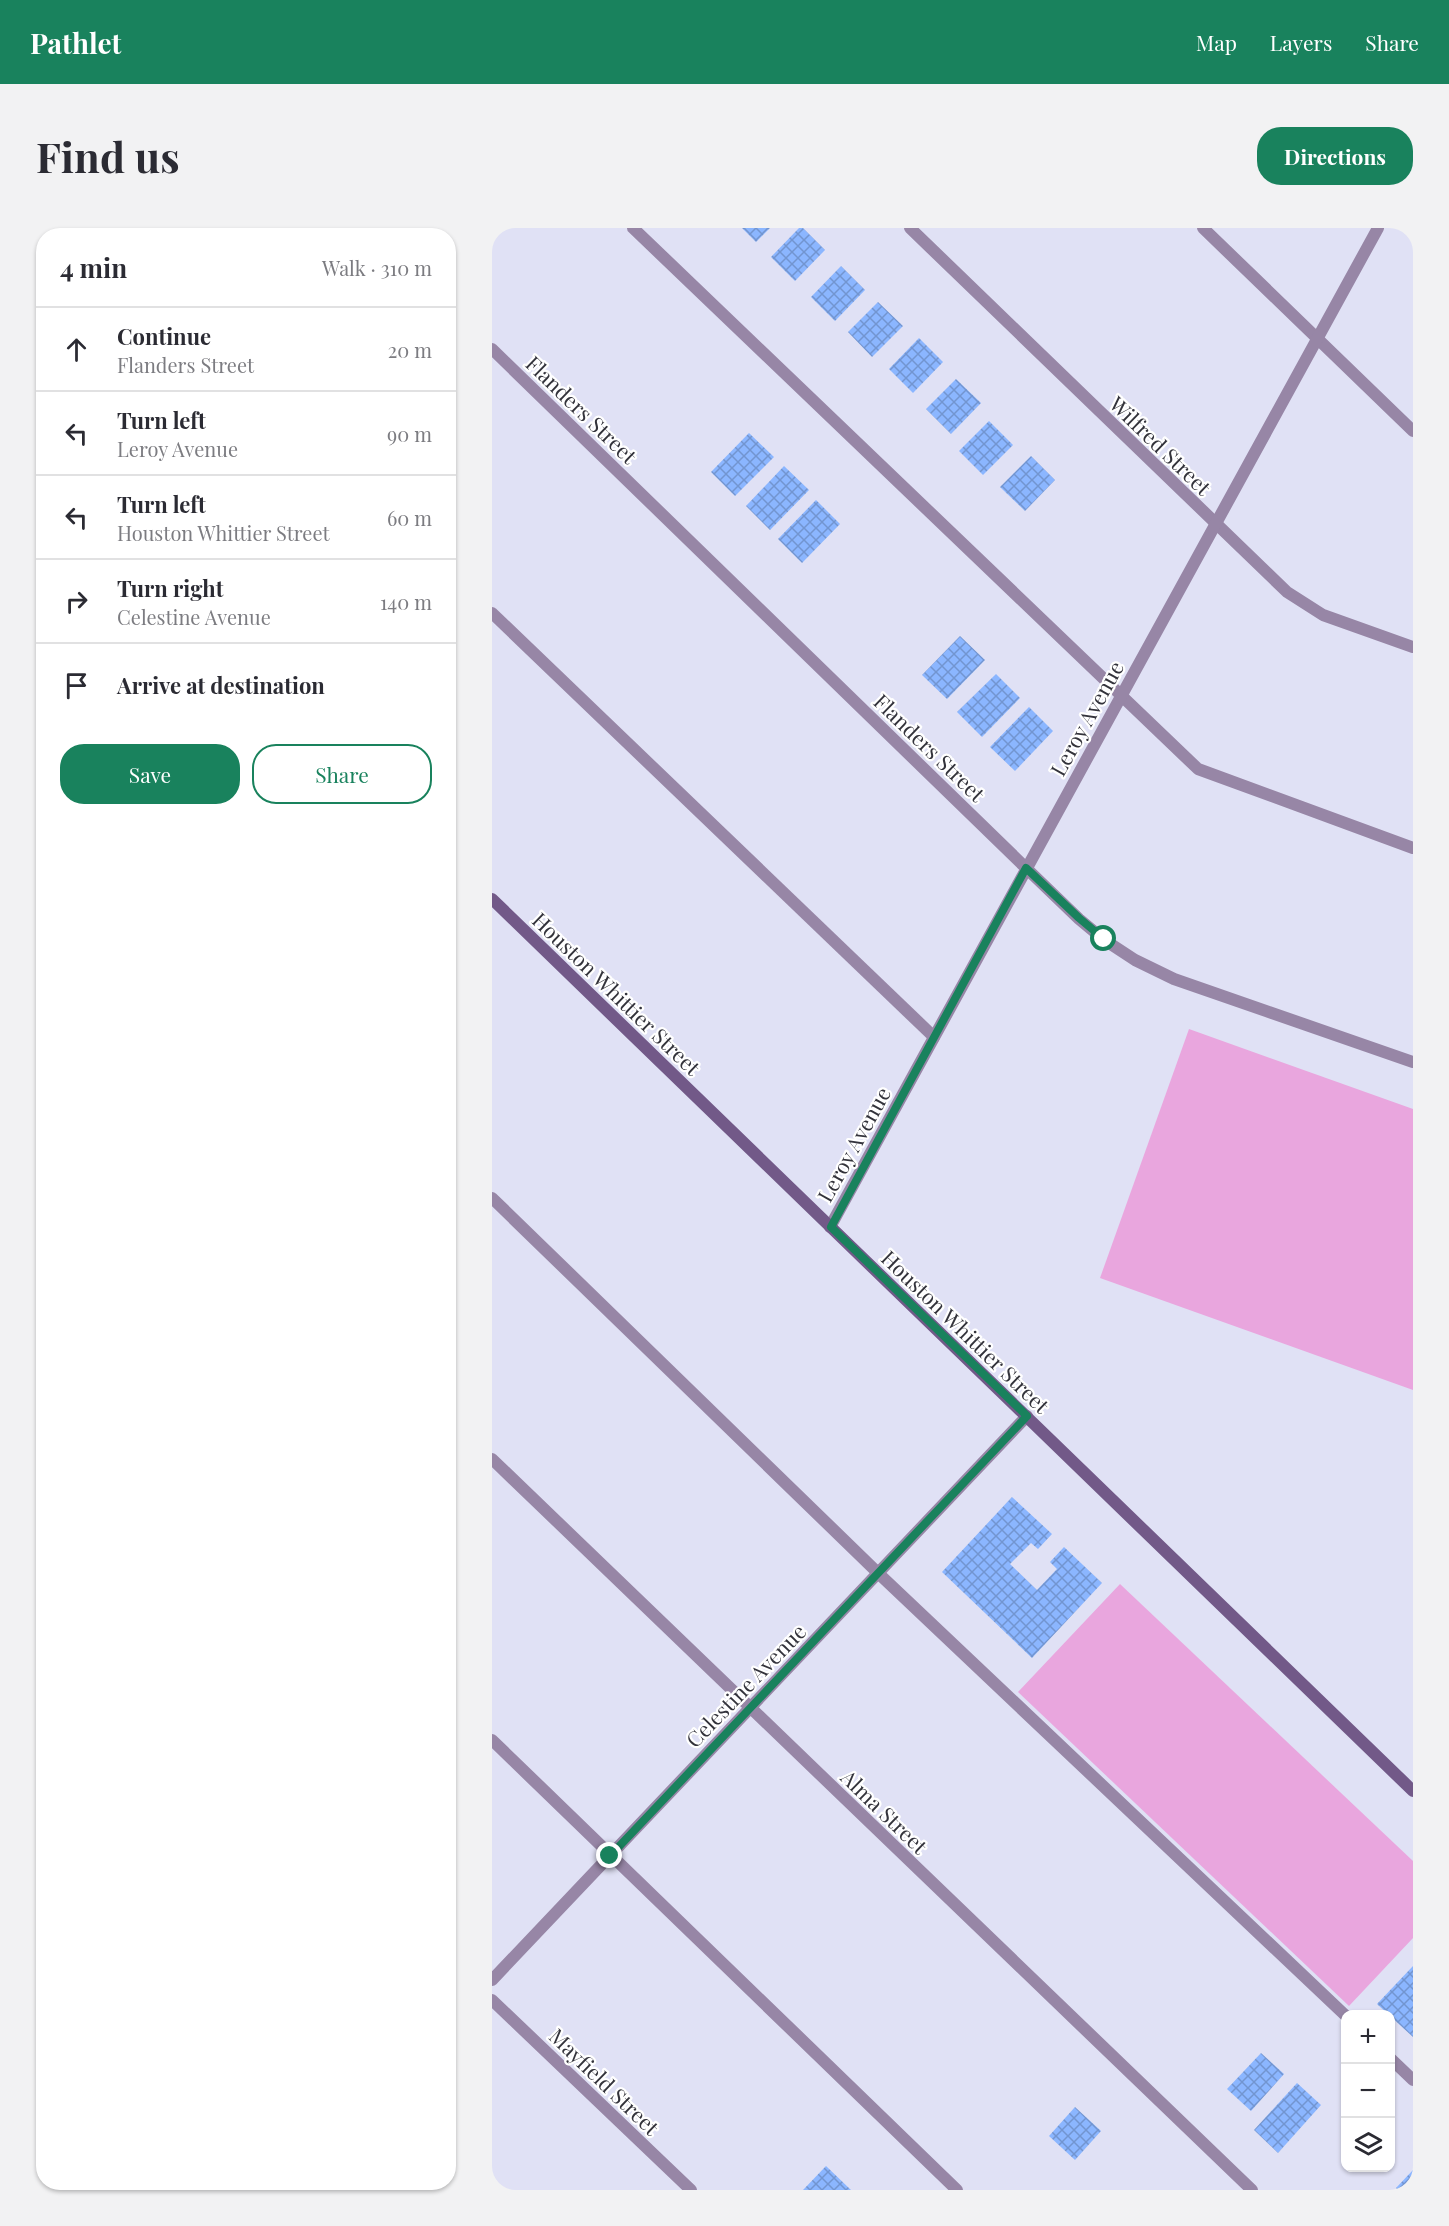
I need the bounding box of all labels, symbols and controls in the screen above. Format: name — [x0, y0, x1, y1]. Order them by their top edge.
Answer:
text: Pathlet — [30, 24, 121, 61]
text: Map — [1196, 28, 1237, 56]
text: Layers — [1270, 28, 1332, 56]
text: Share — [1365, 28, 1419, 56]
button: Directions — [1257, 127, 1413, 185]
text: Find us — [36, 128, 180, 184]
text: 4 min — [60, 250, 127, 285]
text: Walk · 310 m — [322, 254, 432, 281]
text: Continue — [117, 321, 211, 351]
icon: ahead — [60, 333, 93, 366]
text: 20 m — [388, 336, 432, 363]
street label: Flanders Street — [520, 349, 644, 469]
text: Flanders Street — [117, 351, 254, 378]
street label: Wilfred Street — [1103, 389, 1218, 501]
text: Turn left — [117, 405, 206, 435]
icon: left — [60, 417, 93, 450]
text: 90 m — [387, 420, 432, 447]
text: Leroy Avenue — [117, 435, 238, 462]
text: Turn left — [117, 489, 206, 519]
icon: left — [60, 501, 93, 534]
text: 60 m — [387, 504, 432, 531]
text: Houston Whittier Street — [117, 519, 330, 546]
text: Turn right — [117, 573, 223, 603]
icon: right — [60, 585, 93, 618]
text: 140 m — [380, 588, 432, 615]
text: Celestine Avenue — [117, 603, 271, 630]
street label: Leroy Avenue — [1043, 656, 1129, 780]
icon: arrive — [60, 669, 93, 702]
text: Arrive at destination — [117, 670, 325, 700]
street label: Flanders Street — [868, 687, 992, 807]
button: Save — [60, 744, 240, 804]
button: Share — [252, 744, 432, 804]
street label: Houston Whittier Street — [527, 905, 707, 1081]
route start — [1090, 925, 1116, 951]
street label: Leroy Avenue — [810, 1082, 896, 1206]
street label: Houston Whittier Street — [876, 1243, 1056, 1419]
street label: Celestine Avenue — [679, 1617, 811, 1753]
street label: Alma Street — [835, 1762, 935, 1860]
route end — [596, 1842, 622, 1868]
map controls — [1341, 2010, 1395, 2172]
button: + — [1341, 2010, 1395, 2064]
street label: Mayfield Street — [544, 2022, 666, 2141]
button: − — [1341, 2064, 1395, 2118]
button: layers — [1341, 2118, 1395, 2172]

